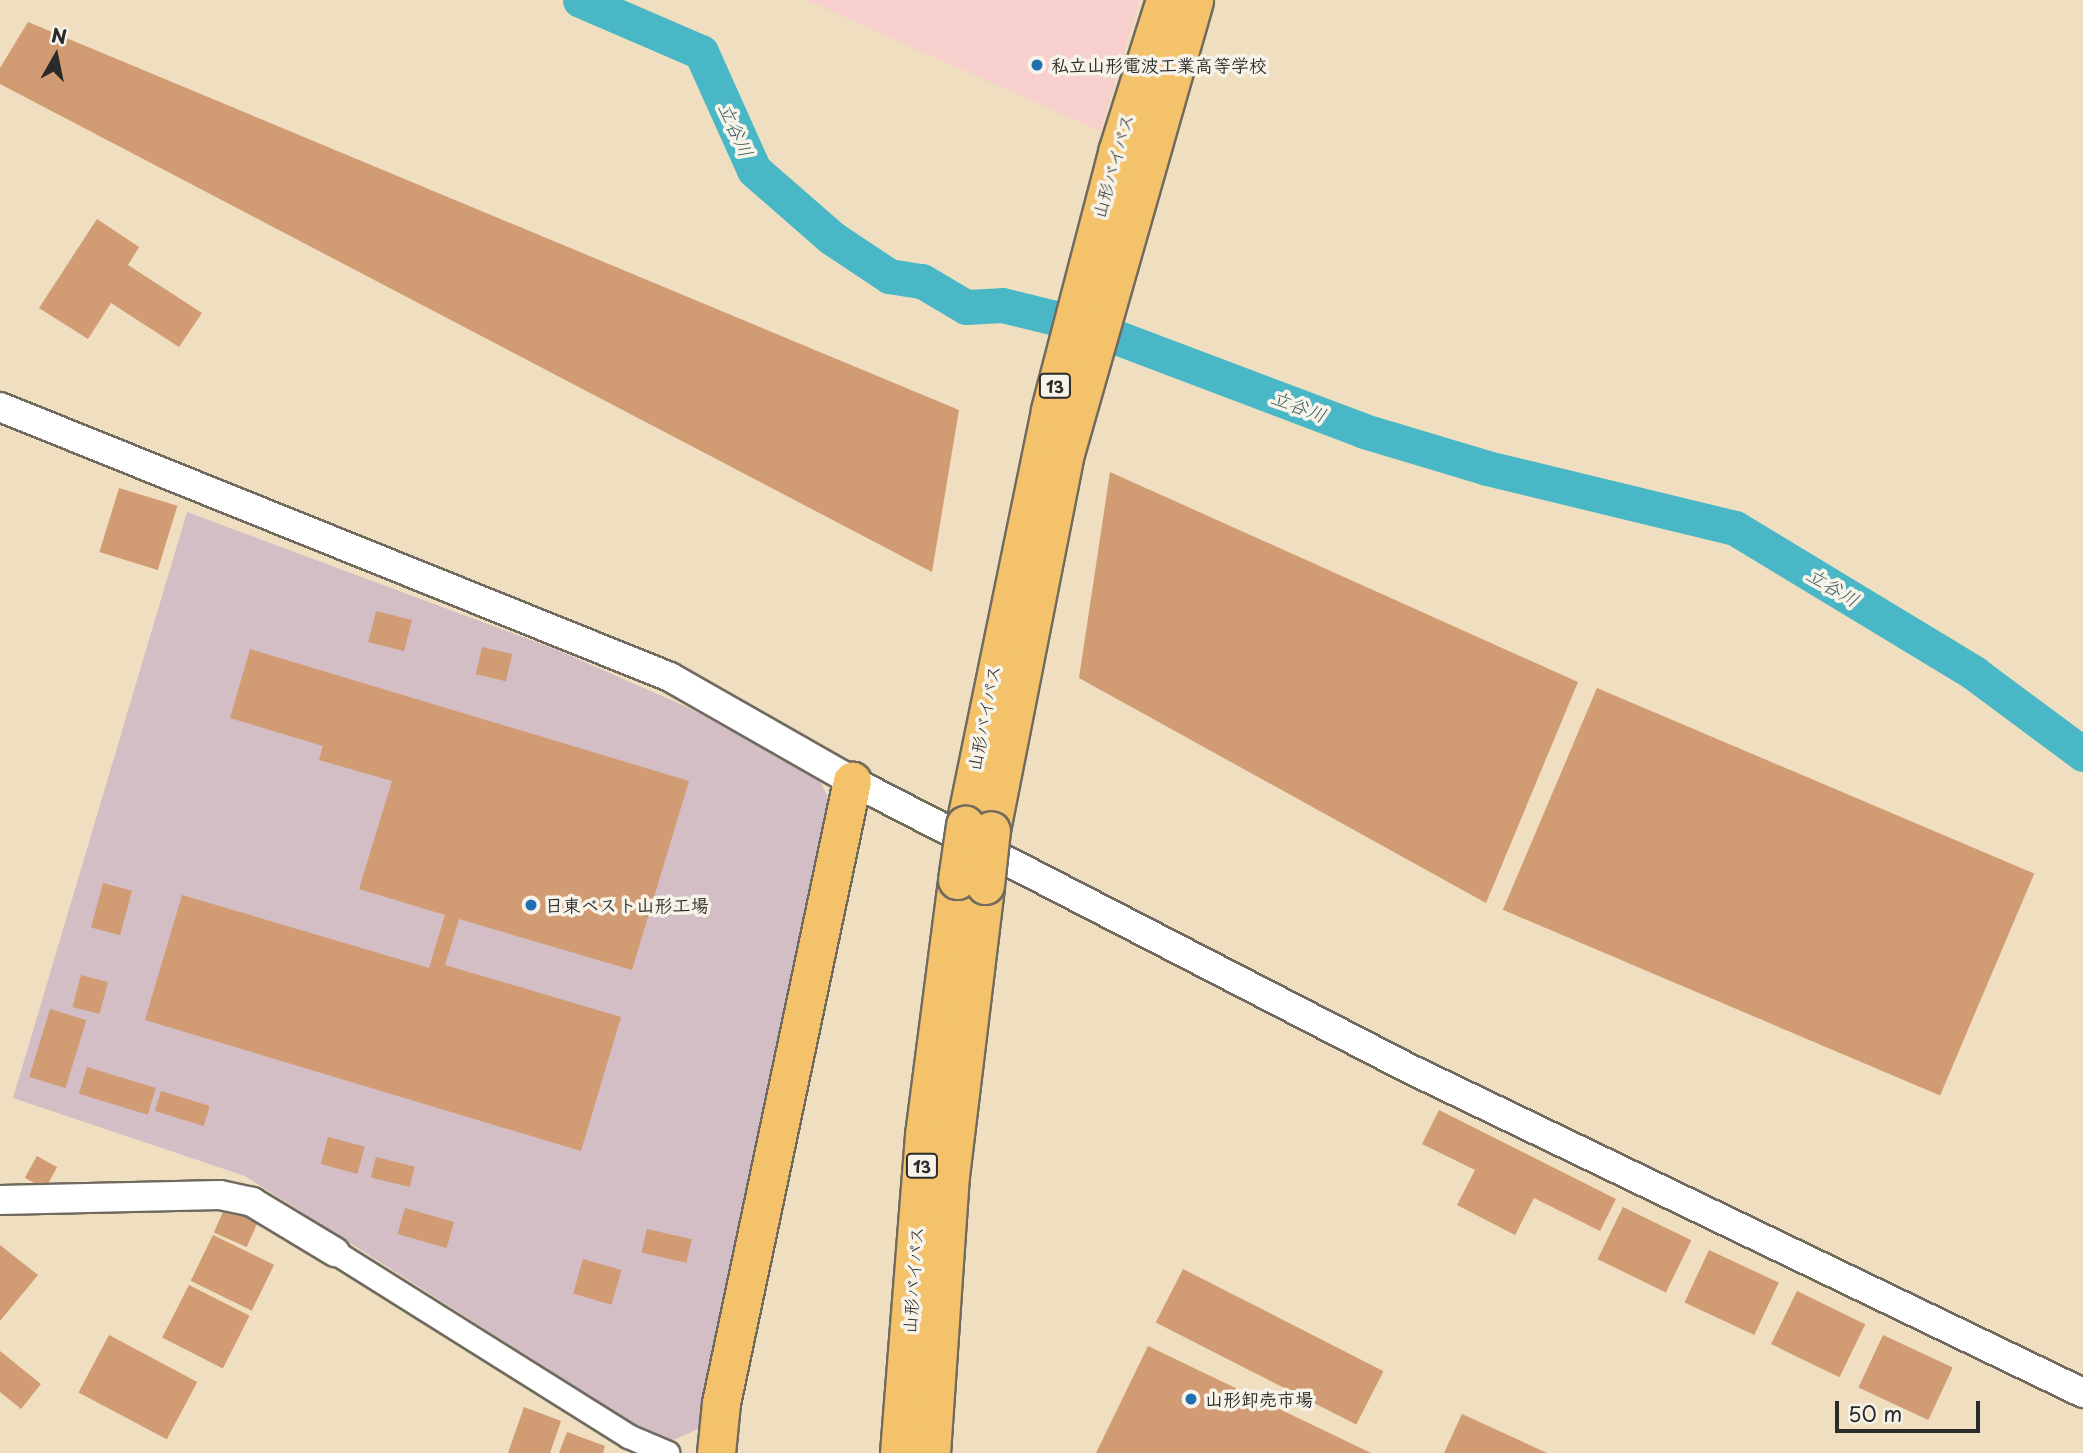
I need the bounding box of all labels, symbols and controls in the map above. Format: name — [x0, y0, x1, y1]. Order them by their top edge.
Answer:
text: N — [50, 20, 69, 50]
north arrow — [21, 21, 91, 91]
place label: 私立山形電波工業高等学校 — [1051, 54, 1267, 76]
marker: 私立山形電波工業高等学校 — [1029, 57, 1045, 73]
water label: 立谷川 — [714, 99, 758, 161]
street label: 山形バイパス — [1088, 111, 1138, 221]
road number: 13 — [1038, 374, 1072, 398]
water label: 立谷川 — [1268, 385, 1330, 427]
water label: 立谷川 — [1803, 563, 1863, 611]
street label: 山形バイパス — [963, 663, 1005, 773]
place label: 日東ベスト山形工場 — [545, 894, 707, 916]
marker: 日東ベスト山形工場 — [523, 897, 539, 913]
road number: 13 — [904, 1154, 940, 1178]
street label: 山形バイパス — [898, 1225, 928, 1335]
scale bar — [1838, 1386, 1983, 1430]
place label: 山形卸売市場 — [1205, 1388, 1313, 1410]
marker: 山形卸売市場 — [1183, 1391, 1199, 1407]
text: 50 m — [1848, 1397, 1902, 1429]

